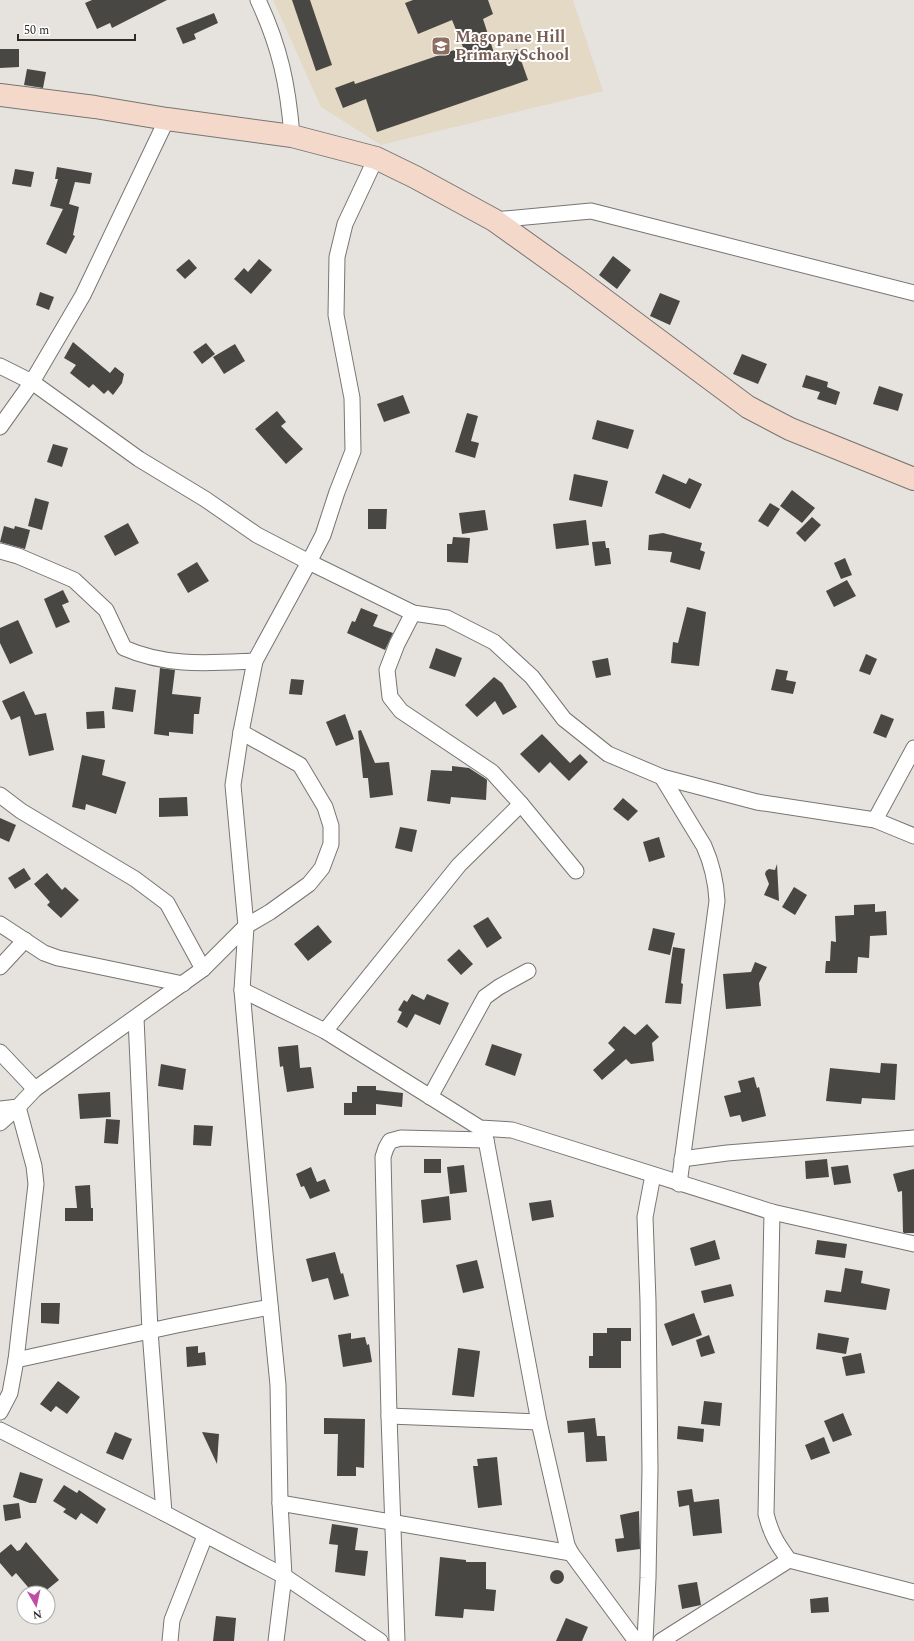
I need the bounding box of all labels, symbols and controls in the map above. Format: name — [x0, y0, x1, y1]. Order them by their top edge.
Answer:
scale bar — [18, 16, 135, 42]
text: 50 m — [24, 21, 49, 40]
place label: Magopane Hill Primary School — [455, 25, 569, 67]
school or university icon: Magopane Hill Primary School — [430, 35, 452, 57]
north arrow — [16, 1585, 56, 1625]
text: N — [32, 1605, 43, 1623]

